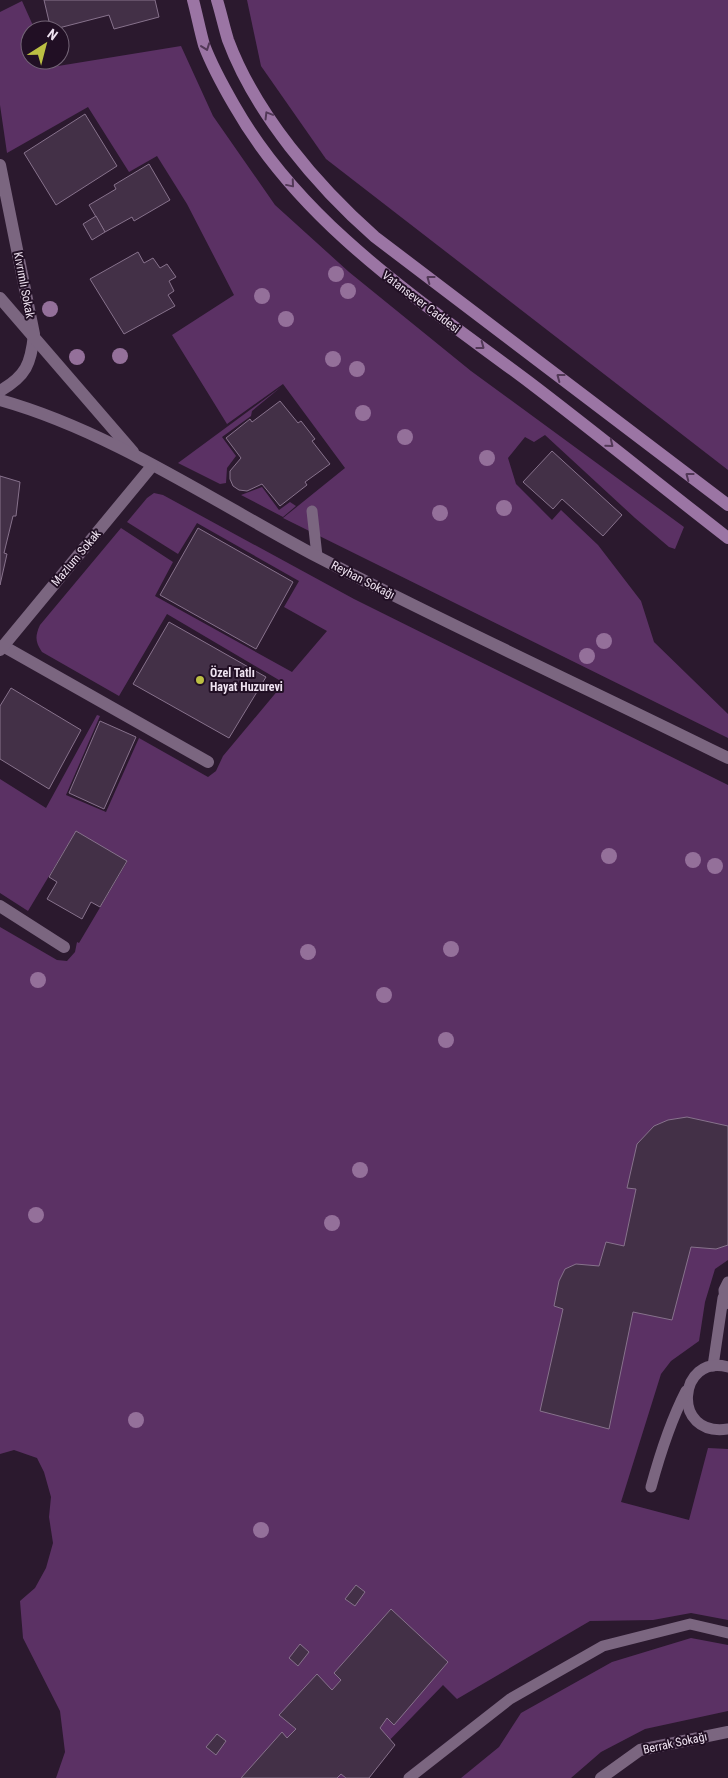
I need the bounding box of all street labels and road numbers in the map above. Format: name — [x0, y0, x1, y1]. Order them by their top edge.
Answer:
street label: Kıvrımlı Sokak — [11, 251, 37, 320]
street label: Vatansever Caddesi — [379, 268, 463, 336]
street label: Mazlum Sokak — [48, 527, 104, 589]
street label: Reyhan Sokağı — [329, 558, 397, 602]
street label: Berrak Sokağı — [642, 1729, 708, 1757]

